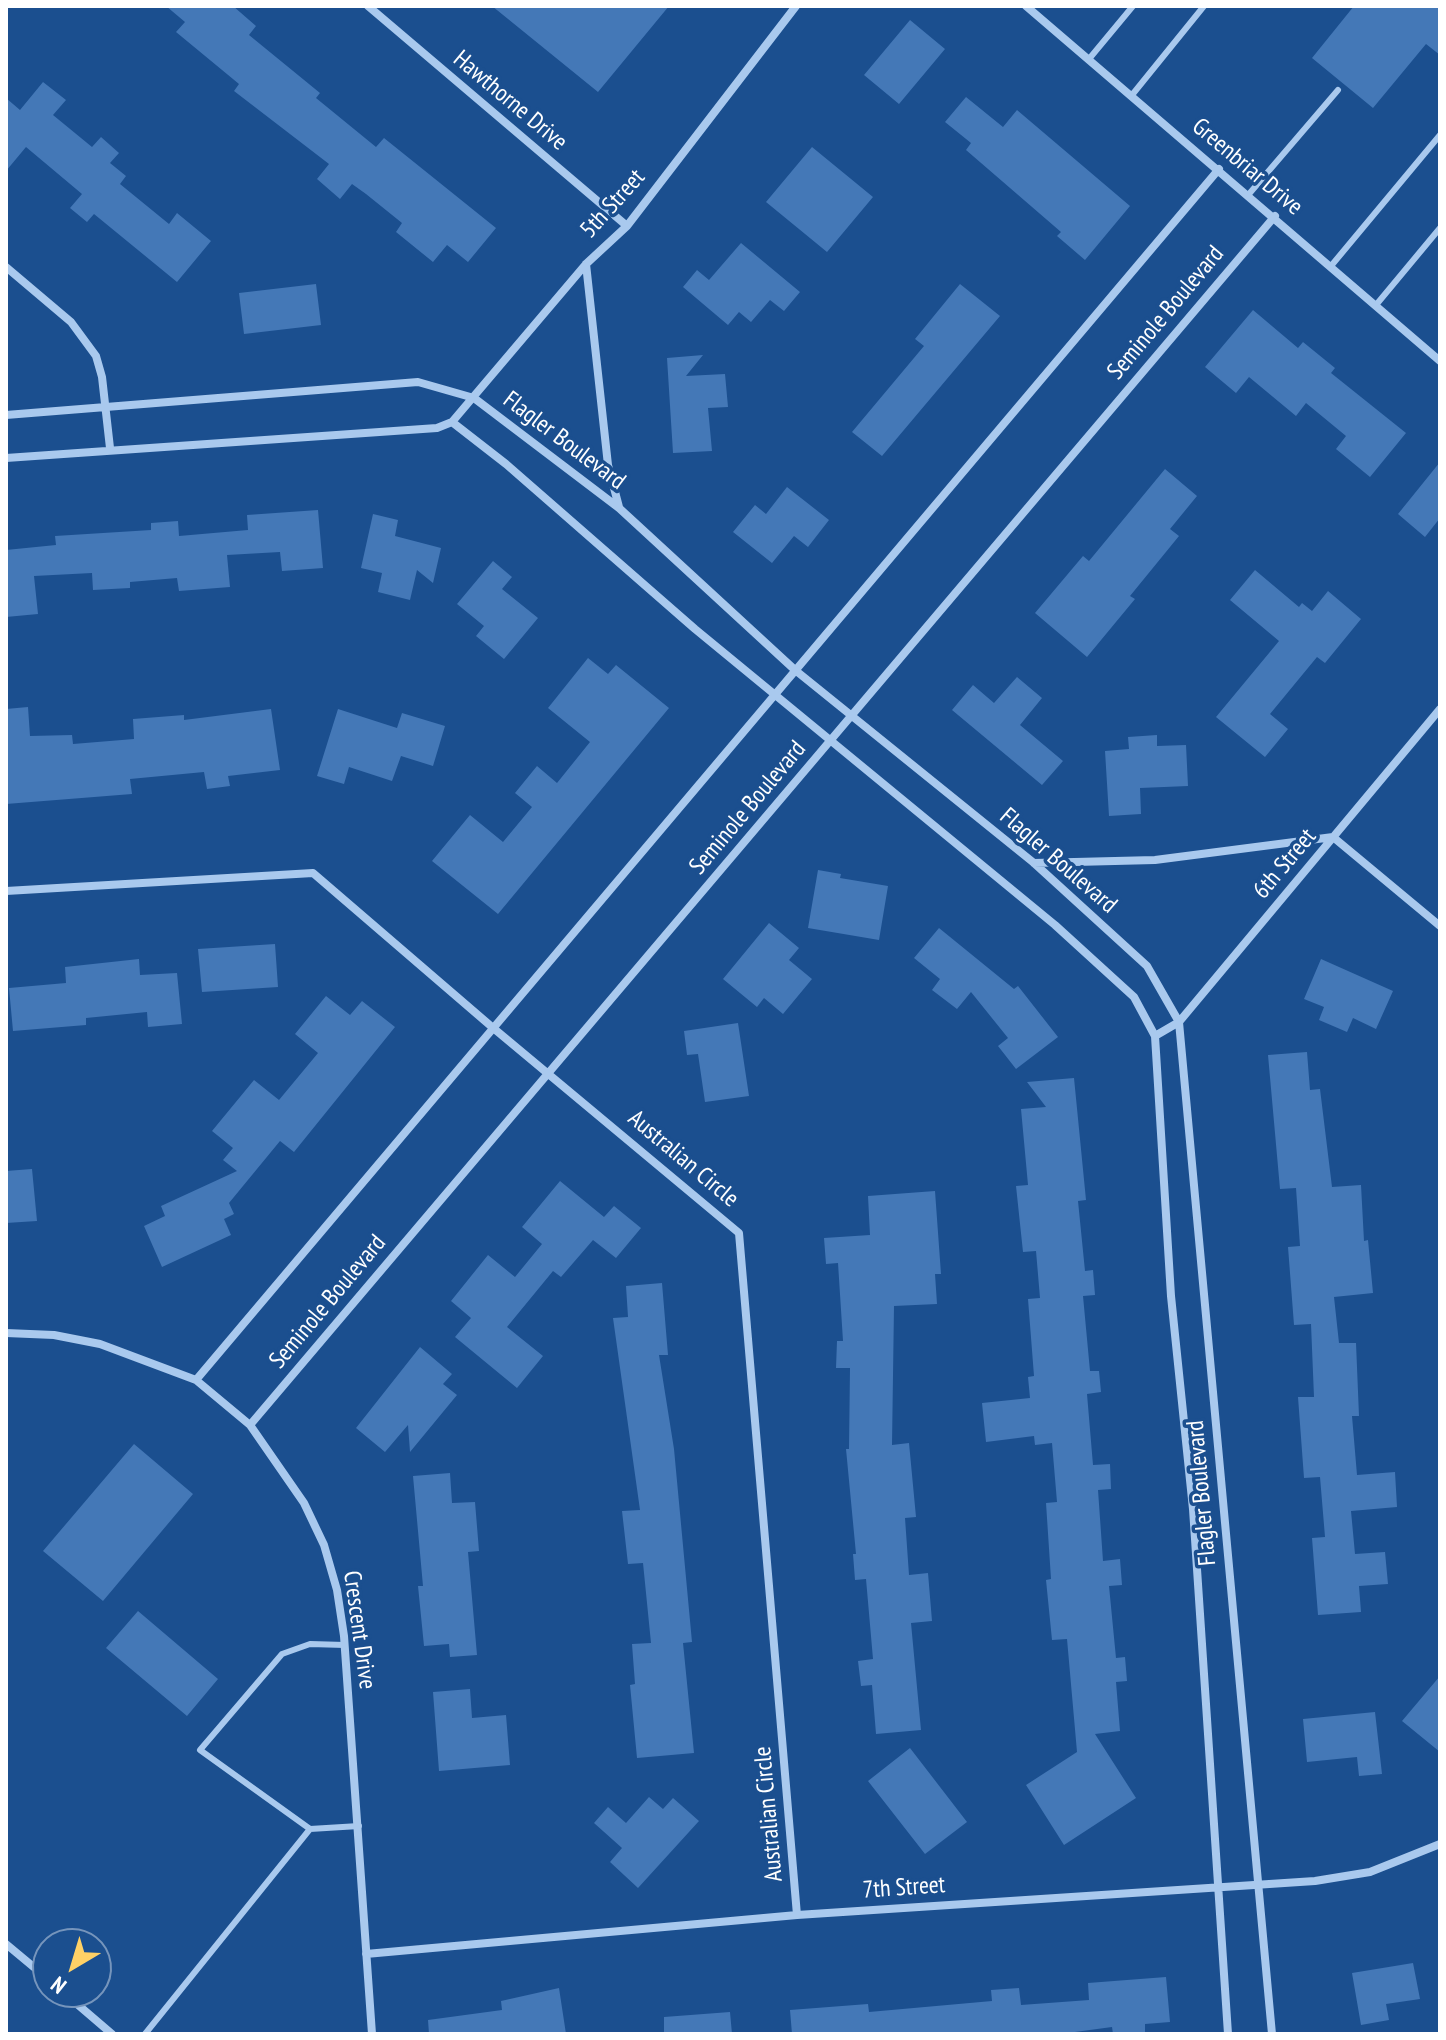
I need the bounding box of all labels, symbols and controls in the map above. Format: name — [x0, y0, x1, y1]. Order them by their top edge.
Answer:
street label: Hawthorne Drive — [447, 45, 573, 157]
street label: Greenbriar Drive — [1186, 112, 1308, 222]
street label: 5th Street — [575, 164, 651, 244]
street label: Seminole Boulevard — [1102, 240, 1230, 386]
street label: Flagler Boulevard — [497, 386, 631, 496]
street label: Seminole Boulevard — [684, 735, 812, 881]
street label: Flagler Boulevard — [994, 802, 1122, 920]
street label: 6th Street — [1247, 823, 1323, 905]
street label: Australian Circle — [622, 1104, 744, 1214]
street label: Seminole Boulevard — [264, 1229, 392, 1375]
street label: Flagler Boulevard — [1181, 1419, 1223, 1567]
street label: Crescent Drive — [336, 1569, 382, 1691]
street label: Australian Circle — [749, 1745, 789, 1883]
street label: 7th Street — [862, 1871, 946, 1905]
north arrow — [32, 1928, 112, 2008]
text: N — [45, 1971, 72, 2000]

